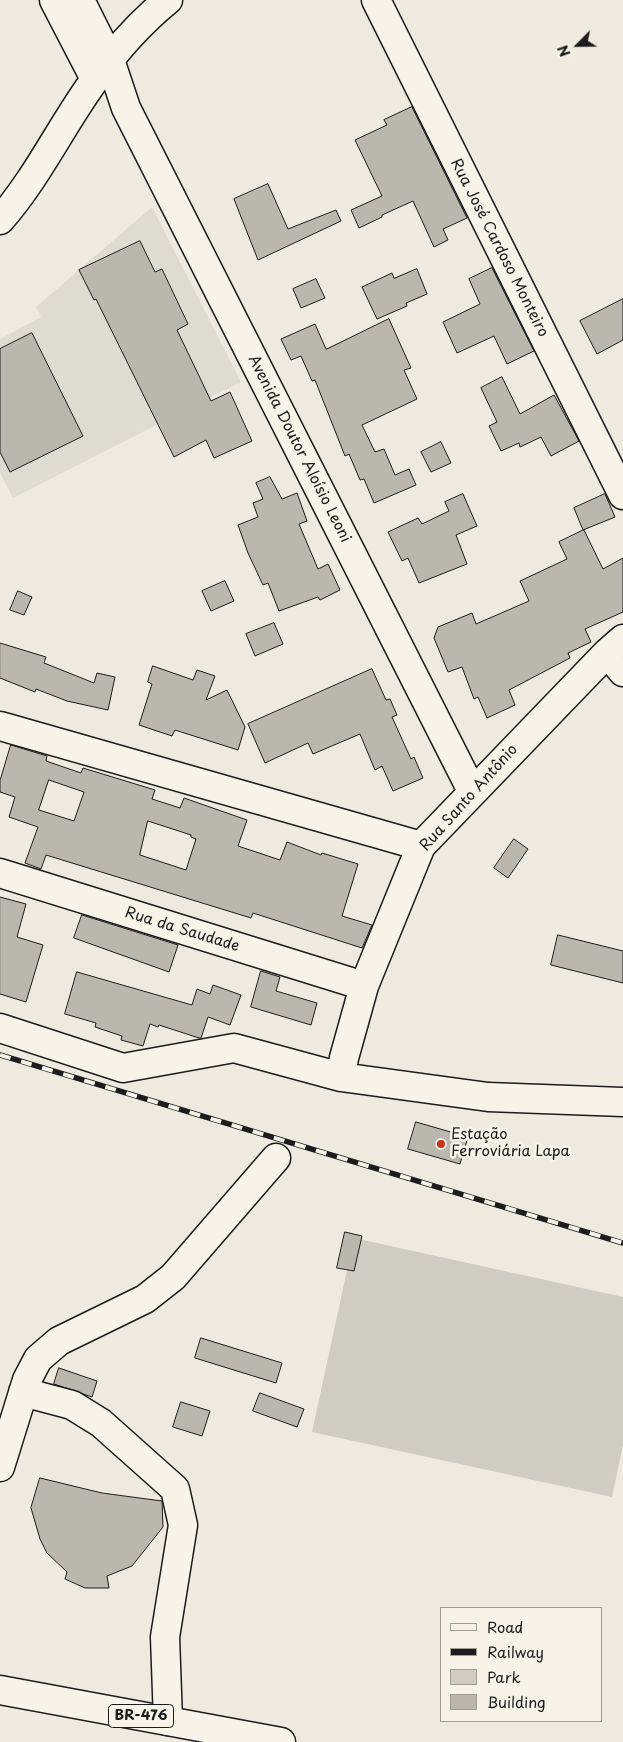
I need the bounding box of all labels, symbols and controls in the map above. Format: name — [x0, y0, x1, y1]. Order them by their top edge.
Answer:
north arrow — [553, 20, 603, 70]
text: N — [552, 42, 576, 60]
street label: Rua José Cardoso Monteiro — [446, 156, 552, 340]
street label: Avenida Doutor Aloísio Leoni — [244, 352, 354, 546]
street label: Rua Santo Antônio — [416, 741, 522, 855]
street label: Rua da Saudade — [123, 904, 241, 956]
place label: Estação Ferroviária Lapa — [451, 1126, 570, 1161]
marker: Estação Ferroviária Lapa — [435, 1138, 447, 1150]
legend — [440, 1607, 603, 1722]
text: Road — [487, 1615, 523, 1638]
text: Railway — [487, 1640, 544, 1663]
text: Park — [487, 1665, 521, 1688]
text: Building — [487, 1690, 546, 1713]
road number: BR-476 — [108, 1704, 174, 1728]

